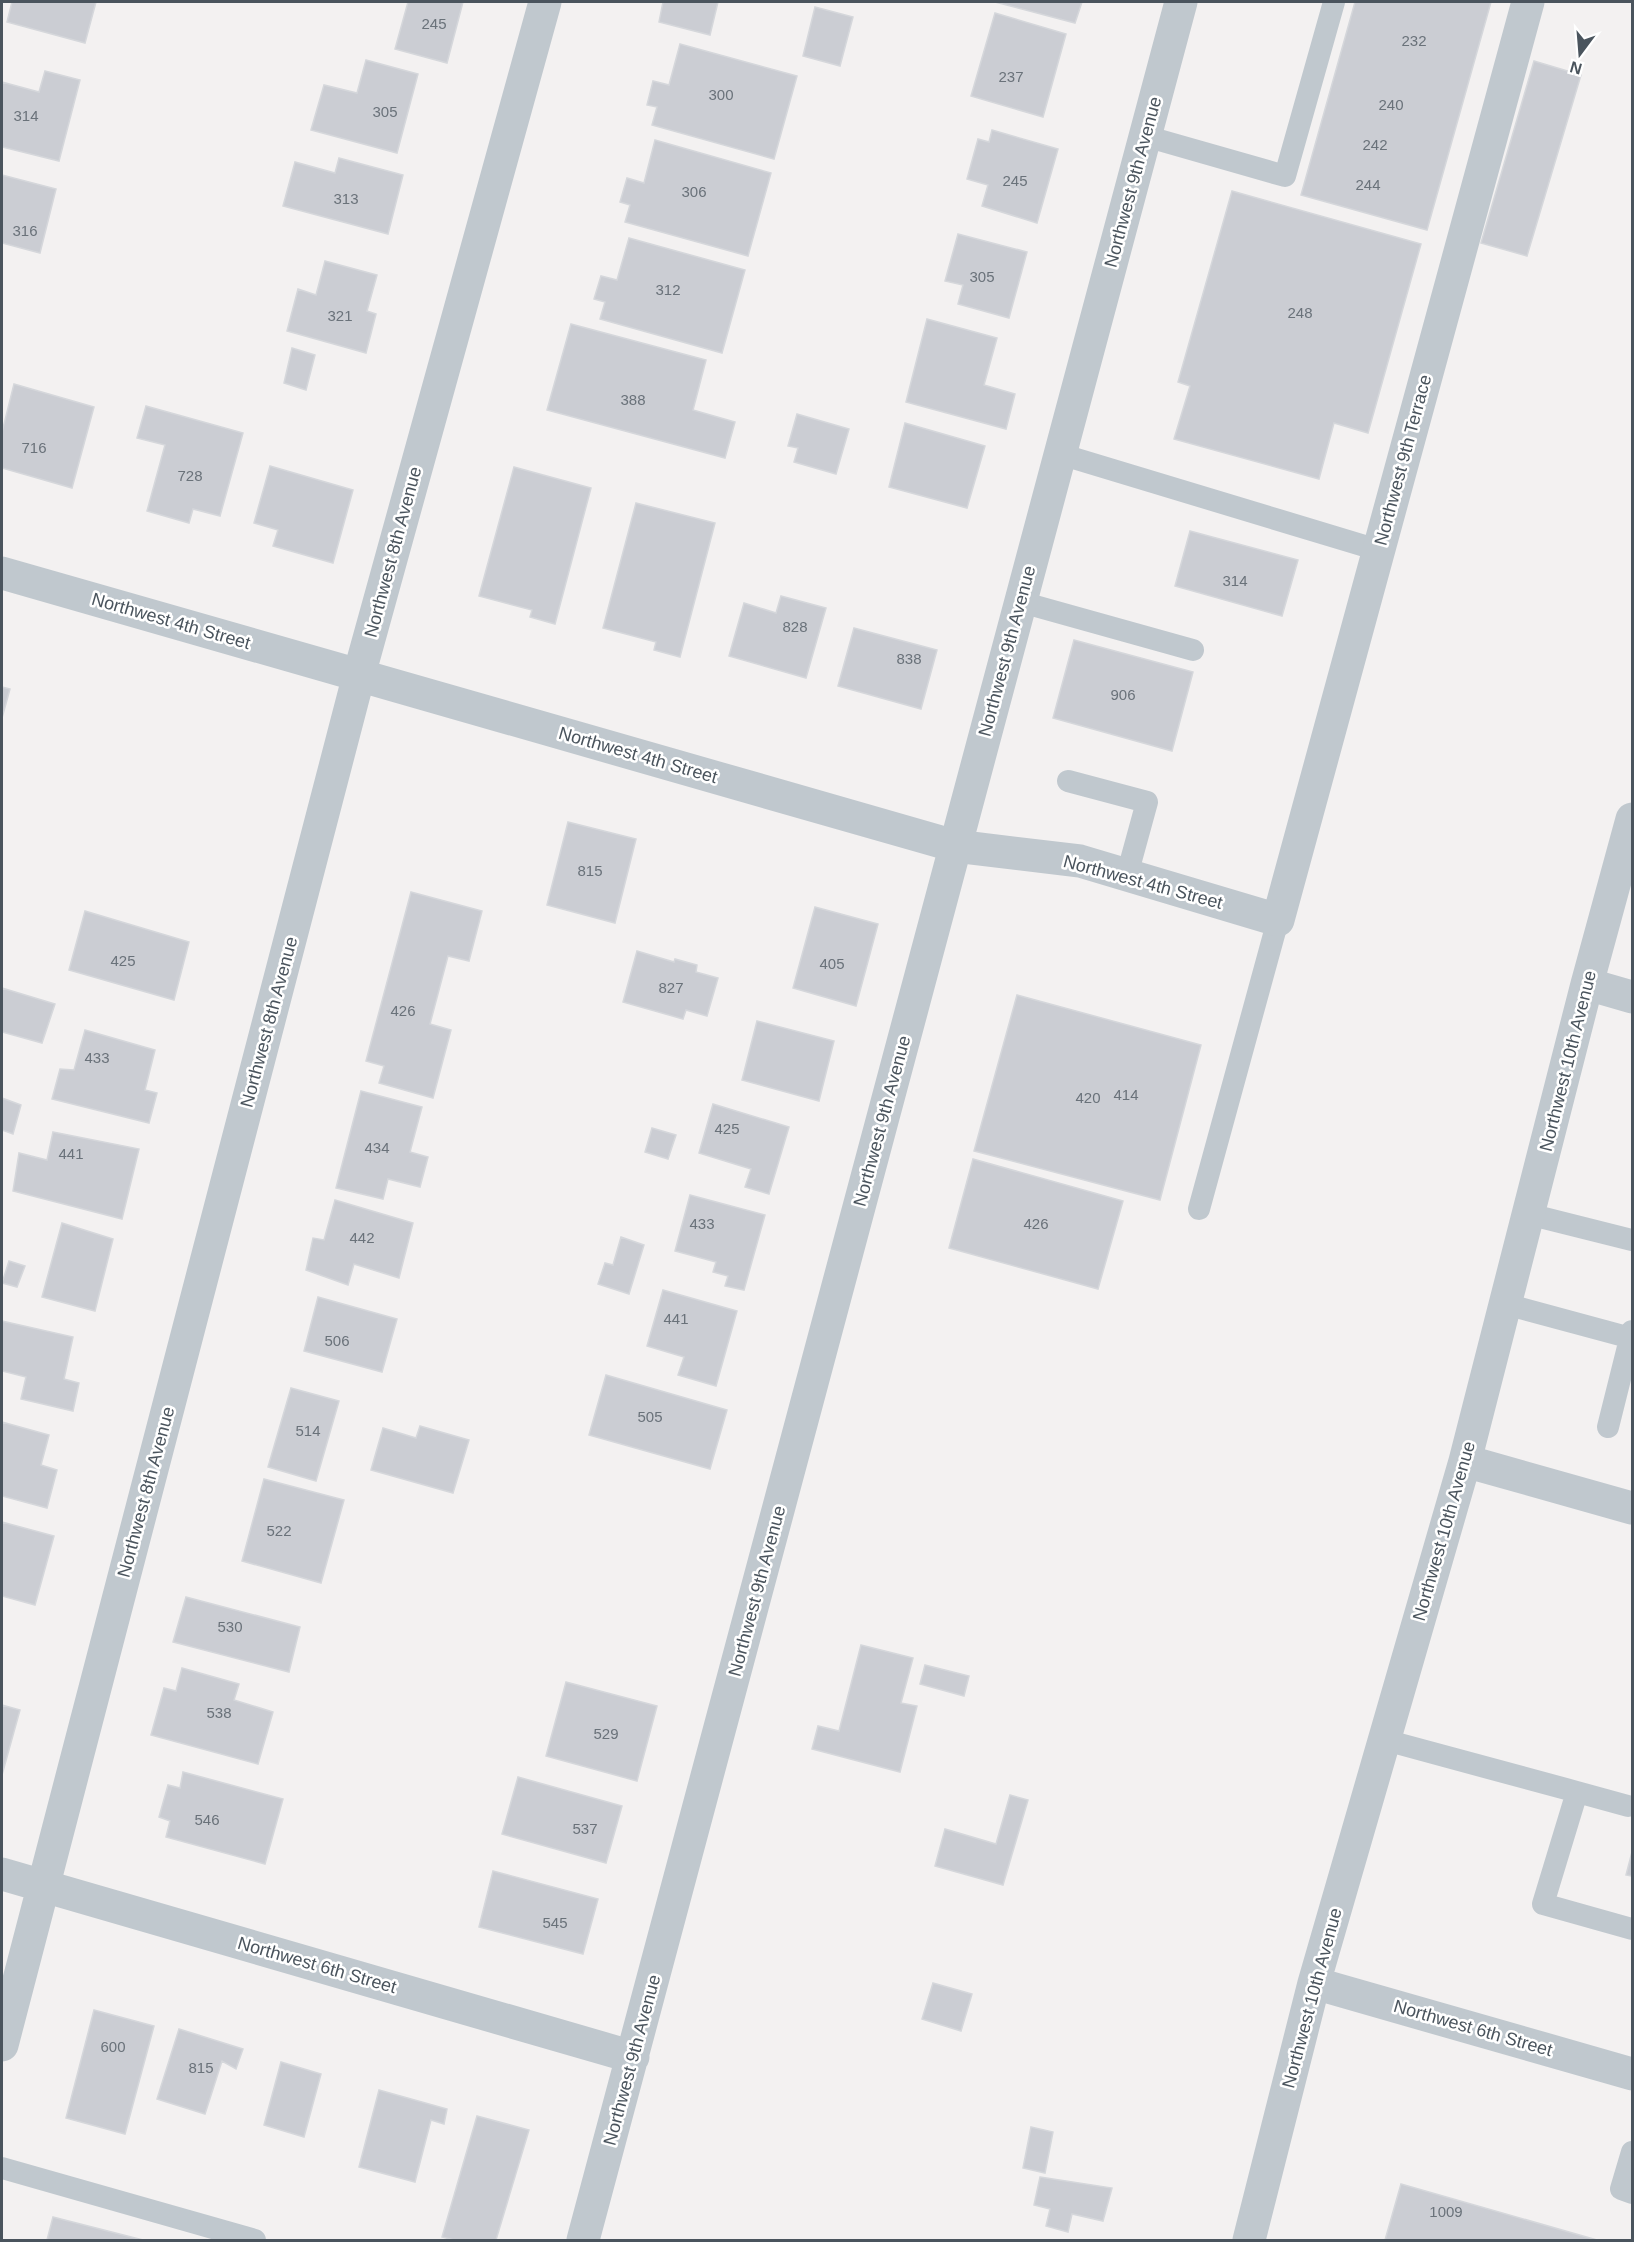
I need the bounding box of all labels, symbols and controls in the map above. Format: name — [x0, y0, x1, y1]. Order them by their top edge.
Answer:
house number: 245 — [421, 15, 447, 32]
north arrow — [1550, 24, 1610, 84]
house number: 232 — [1401, 32, 1427, 49]
text: N — [1568, 58, 1584, 78]
house number: 237 — [998, 68, 1024, 85]
house number: 300 — [708, 86, 734, 103]
street label: Northwest 9th Avenue — [1101, 95, 1165, 269]
house number: 240 — [1378, 96, 1404, 113]
house number: 305 — [372, 103, 398, 120]
house number: 314 — [13, 107, 39, 124]
house number: 242 — [1362, 136, 1388, 153]
house number: 245 — [1002, 172, 1028, 189]
house number: 244 — [1355, 176, 1381, 193]
house number: 306 — [681, 183, 707, 200]
house number: 313 — [333, 190, 359, 207]
house number: 316 — [12, 222, 38, 239]
house number: 305 — [969, 268, 995, 285]
house number: 312 — [655, 281, 681, 298]
house number: 248 — [1287, 304, 1313, 321]
house number: 321 — [327, 307, 353, 324]
street label: Northwest 9th Terrace — [1371, 373, 1435, 547]
house number: 388 — [620, 391, 646, 408]
house number: 716 — [21, 439, 47, 456]
street label: Northwest 8th Avenue — [361, 465, 425, 639]
house number: 728 — [177, 467, 203, 484]
street label: Northwest 9th Avenue — [975, 564, 1039, 738]
house number: 314 — [1222, 572, 1248, 589]
street label: Northwest 4th Street — [89, 589, 253, 653]
house number: 828 — [782, 618, 808, 635]
house number: 838 — [896, 650, 922, 667]
house number: 906 — [1110, 686, 1136, 703]
street label: Northwest 4th Street — [556, 723, 720, 787]
street label: Northwest 4th Street — [1061, 851, 1225, 913]
house number: 815 — [577, 862, 603, 879]
street label: Northwest 8th Avenue — [237, 935, 301, 1109]
house number: 425 — [110, 952, 136, 969]
house number: 405 — [819, 955, 845, 972]
street label: Northwest 10th Avenue — [1536, 968, 1600, 1154]
house number: 827 — [658, 979, 684, 996]
house number: 426 — [390, 1002, 416, 1019]
street label: Northwest 9th Avenue — [850, 1034, 914, 1208]
house number: 433 — [84, 1049, 110, 1066]
house number: 414 — [1113, 1086, 1139, 1103]
house number: 420 — [1075, 1089, 1101, 1106]
house number: 425 — [714, 1120, 740, 1137]
house number: 434 — [364, 1139, 390, 1156]
house number: 441 — [58, 1145, 84, 1162]
house number: 433 — [689, 1215, 715, 1232]
house number: 426 — [1023, 1215, 1049, 1232]
house number: 442 — [349, 1229, 375, 1246]
house number: 441 — [663, 1310, 689, 1327]
house number: 506 — [324, 1332, 350, 1349]
street label: Northwest 8th Avenue — [114, 1405, 178, 1579]
house number: 505 — [637, 1408, 663, 1425]
house number: 514 — [295, 1422, 321, 1439]
street label: Northwest 10th Avenue — [1409, 1439, 1479, 1623]
street label: Northwest 9th Avenue — [725, 1504, 789, 1678]
house number: 522 — [266, 1522, 292, 1539]
house number: 530 — [217, 1618, 243, 1635]
house number: 538 — [206, 1704, 232, 1721]
house number: 529 — [593, 1725, 619, 1742]
house number: 546 — [194, 1811, 220, 1828]
house number: 537 — [572, 1820, 598, 1837]
street label: Northwest 10th Avenue — [1278, 1906, 1346, 2090]
house number: 545 — [542, 1914, 568, 1931]
street label: Northwest 6th Street — [235, 1933, 399, 1997]
street label: Northwest 9th Avenue — [600, 1973, 664, 2147]
street label: Northwest 6th Street — [1391, 1996, 1555, 2060]
house number: 600 — [100, 2038, 126, 2055]
house number: 815 — [188, 2059, 214, 2076]
house number: 1009 — [1429, 2203, 1463, 2220]

